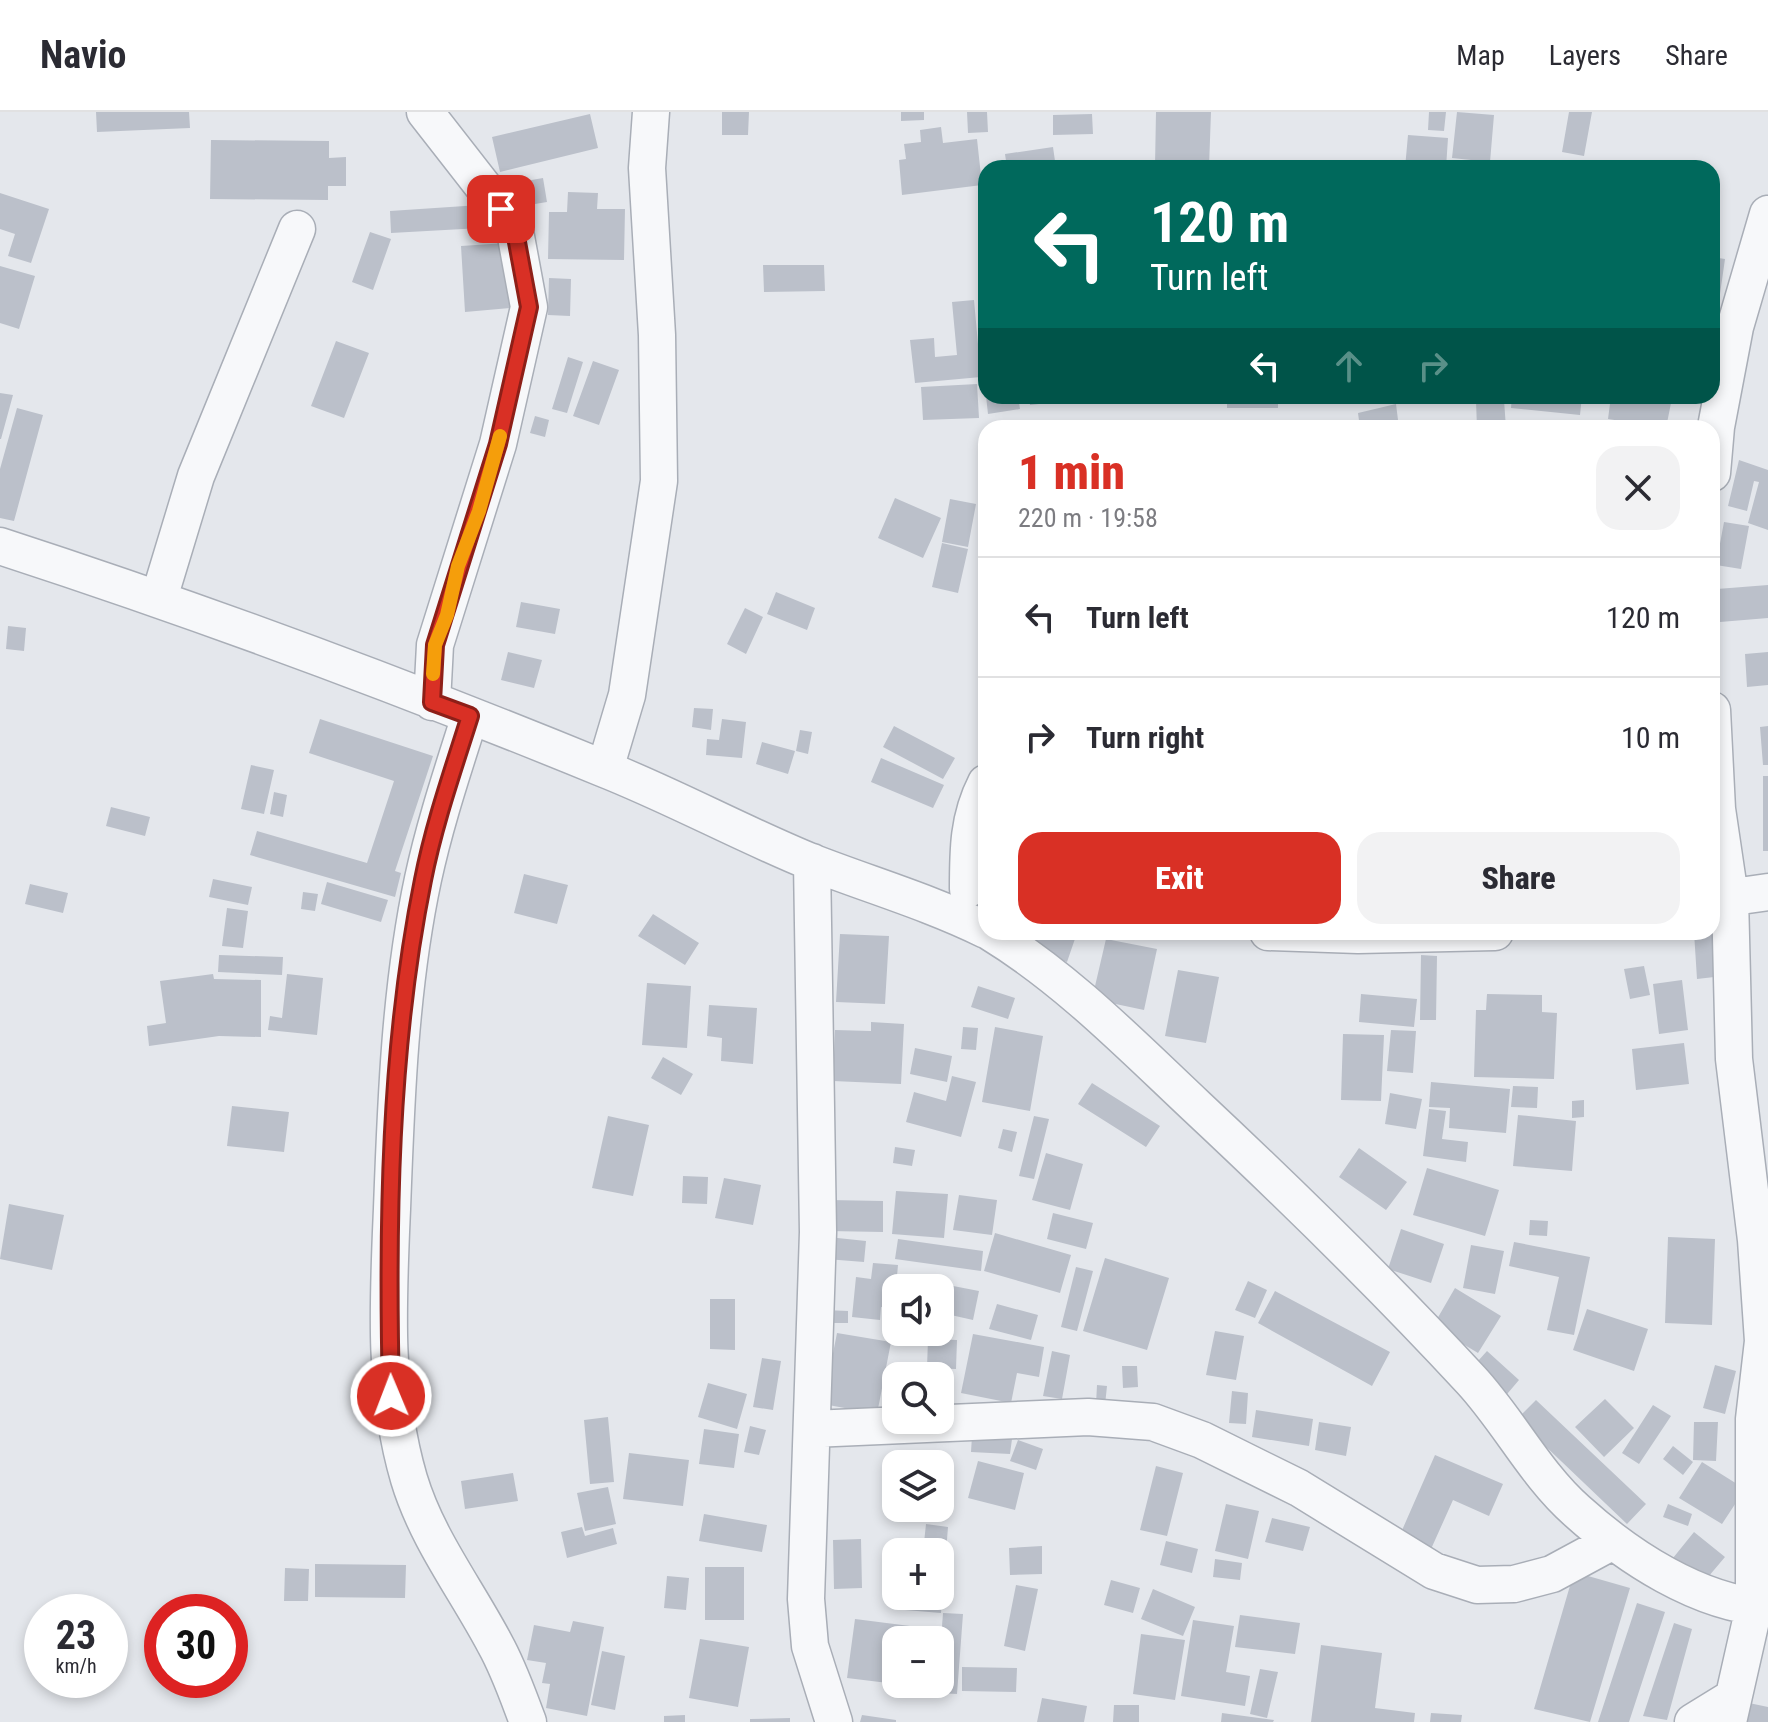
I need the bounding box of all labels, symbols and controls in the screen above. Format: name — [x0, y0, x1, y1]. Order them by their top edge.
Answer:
text: Navio — [40, 33, 126, 77]
text: Map — [1456, 39, 1505, 72]
text: Layers — [1549, 39, 1621, 72]
text: Share — [1665, 39, 1728, 72]
pin — [467, 175, 535, 243]
icon: arrive — [479, 187, 523, 231]
text: 120 m — [1150, 190, 1289, 256]
icon: left — [1018, 192, 1122, 296]
text: Turn left — [1150, 257, 1268, 299]
icon: left — [1243, 344, 1287, 388]
icon: ahead — [1327, 344, 1371, 388]
icon: right — [1411, 344, 1455, 388]
text: 1 min — [1018, 444, 1125, 501]
button: close — [1596, 446, 1680, 530]
text: 220 m · 19:58 — [1018, 503, 1158, 533]
icon: left — [1018, 595, 1062, 639]
text: Turn left — [1086, 600, 1189, 635]
text: 120 m — [1606, 600, 1680, 635]
icon: right — [1018, 715, 1062, 759]
text: Turn right — [1086, 720, 1204, 755]
text: 10 m — [1621, 720, 1680, 755]
button: Exit — [1018, 832, 1341, 924]
button: Share — [1357, 832, 1680, 924]
map controls — [882, 1274, 954, 1698]
button: sound — [882, 1274, 954, 1346]
position arrow — [349, 1354, 433, 1438]
button: search — [882, 1362, 954, 1434]
button: layers — [882, 1450, 954, 1522]
button: + — [882, 1538, 954, 1610]
speed limit sign: 30 — [144, 1594, 248, 1698]
text: 23 — [56, 1612, 96, 1659]
button: − — [882, 1626, 954, 1698]
text: km/h — [55, 1654, 97, 1678]

